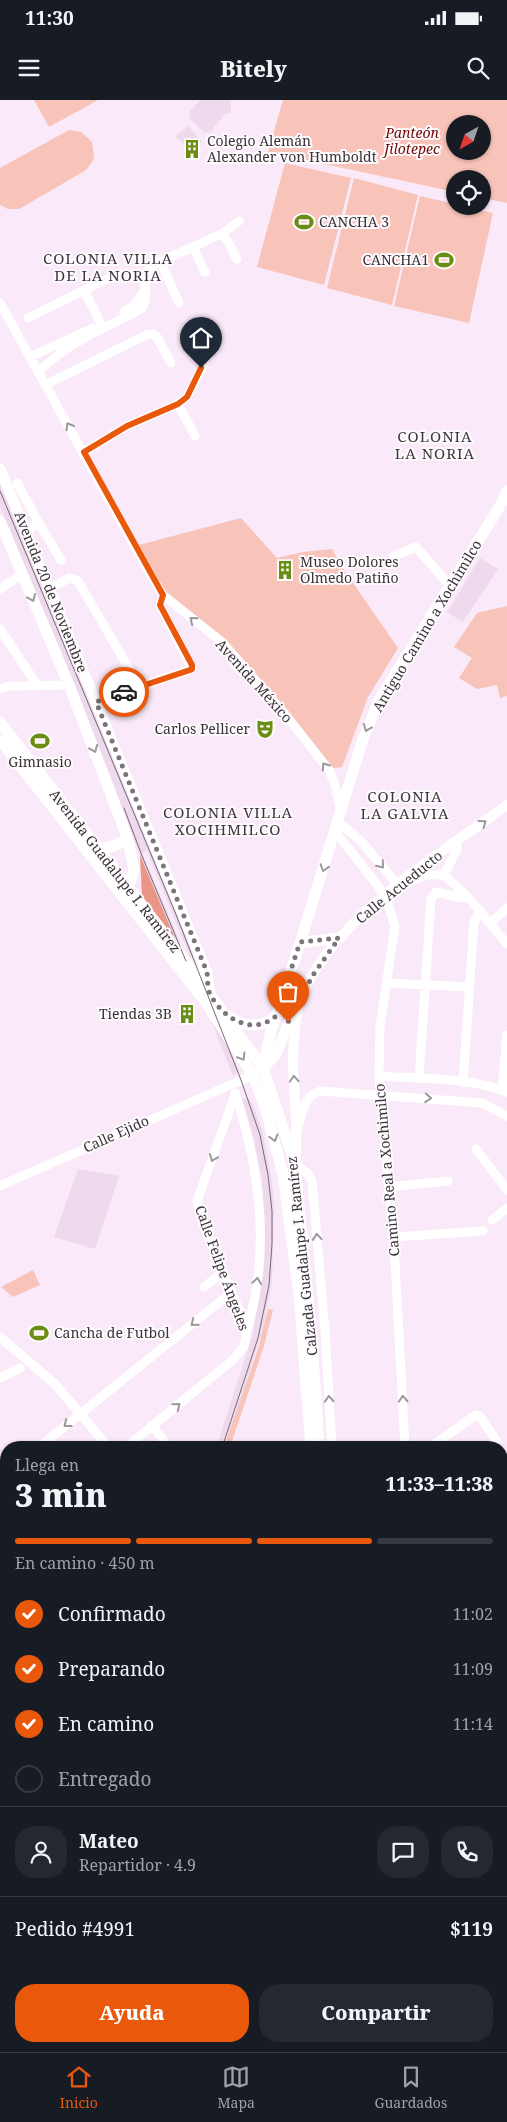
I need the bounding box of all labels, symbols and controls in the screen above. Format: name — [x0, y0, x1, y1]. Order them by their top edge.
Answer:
text: 11:30 — [25, 5, 74, 31]
text: Bitely — [220, 53, 287, 83]
icon: menu — [15, 54, 43, 82]
icon: search — [464, 54, 492, 82]
north arrow — [446, 115, 491, 160]
map controls — [446, 115, 491, 215]
park label: Panteón Jilotepec — [381, 123, 440, 158]
place label: Colegio Alemán Alexander von Humboldt — [207, 131, 377, 166]
building icon: Colegio Alemán Alexander von Humboldt — [181, 138, 203, 160]
button: locate — [446, 170, 491, 215]
sports icon: CANCHA 3 — [293, 211, 315, 233]
place label: CANCHA 3 — [319, 212, 389, 231]
district label: COLONIA VILLA DE LA NORIA — [43, 248, 173, 285]
sports icon: CANCHA1 — [433, 249, 455, 271]
place label: CANCHA1 — [362, 250, 429, 269]
pin — [180, 317, 222, 368]
icon: home — [187, 324, 215, 352]
one-way arrow — [65, 423, 75, 432]
district label: COLONIA LA NORIA — [395, 426, 475, 463]
street label: Avenida 20 de Noviembre — [10, 509, 92, 675]
street label: Antiguo Camino a Xochimilco — [368, 536, 486, 715]
place label: Museo Dolores Olmedo Patiño — [300, 552, 399, 587]
building icon: Museo Dolores Olmedo Patiño — [274, 559, 296, 581]
one-way arrow — [26, 593, 36, 602]
one-way arrow — [190, 617, 199, 626]
street label: Avenida México — [212, 635, 297, 727]
courier — [99, 667, 149, 717]
icon: car — [110, 678, 138, 706]
theatre icon: Carlos Pellicer — [254, 718, 276, 740]
place label: Carlos Pellicer — [154, 719, 250, 738]
one-way arrow — [363, 723, 374, 732]
sports icon: Gimnasio — [29, 730, 51, 752]
one-way arrow — [88, 744, 98, 752]
place label: Gimnasio — [8, 752, 72, 771]
one-way arrow — [322, 762, 331, 772]
street label: Avenida Guadalupe I. Ramírez — [45, 785, 185, 956]
district label: COLONIA LA GALVIA — [361, 786, 449, 823]
district label: COLONIA VILLA XOCIHMILCO — [163, 802, 293, 839]
one-way arrow — [477, 820, 487, 829]
street label: Calle Acueducto — [351, 846, 446, 928]
one-way arrow — [375, 859, 383, 868]
one-way arrow — [319, 863, 329, 872]
pin — [267, 971, 309, 1022]
icon: bag — [274, 978, 302, 1006]
building icon: Tiendas 3B — [176, 1003, 198, 1025]
place label: Tiendas 3B — [99, 1004, 172, 1023]
one-way arrow — [236, 1051, 246, 1060]
one-way arrow — [289, 1075, 300, 1083]
street label: Camino Real a Xochimilco — [369, 1083, 404, 1257]
one-way arrow — [424, 1092, 432, 1103]
street label: Calle Ejido — [80, 1111, 152, 1157]
one-way arrow — [269, 1133, 279, 1141]
one-way arrow — [209, 1153, 219, 1162]
street label: Calzada Guadalupe I. Ramírez — [282, 1155, 321, 1357]
street label: Calle Felipe Ángeles — [191, 1203, 254, 1333]
one-way arrow — [311, 1233, 322, 1241]
one-way arrow — [251, 1277, 262, 1285]
one-way arrow — [190, 1317, 199, 1326]
sports icon: Cancha de Futbol — [28, 1322, 50, 1344]
place label: Cancha de Futbol — [54, 1323, 170, 1342]
one-way arrow — [323, 1395, 334, 1403]
one-way arrow — [398, 1395, 409, 1403]
one-way arrow — [171, 1403, 180, 1412]
one-way arrow — [64, 1419, 73, 1427]
text: Llega en — [15, 1454, 79, 1476]
text: 11:33–11:38 — [385, 1471, 493, 1497]
text: 3 min — [15, 1473, 107, 1516]
text: En camino · 450 m — [15, 1552, 155, 1574]
icon: check — [15, 1600, 43, 1628]
text: Confirmado — [58, 1601, 166, 1627]
text: 11:02 — [453, 1603, 493, 1625]
icon: check — [15, 1655, 43, 1683]
text: Preparando — [58, 1656, 165, 1682]
text: 11:09 — [453, 1658, 493, 1680]
icon: check — [15, 1710, 43, 1738]
text: En camino — [58, 1711, 154, 1737]
text: 11:14 — [453, 1713, 493, 1735]
text: Entregado — [58, 1766, 151, 1792]
button: person — [15, 1826, 67, 1878]
button: chat — [377, 1826, 429, 1878]
button: phone — [441, 1826, 493, 1878]
text: Mateo — [79, 1828, 139, 1854]
text: Repartidor · 4.9 — [79, 1854, 196, 1876]
text: Pedido #4991 — [15, 1916, 135, 1942]
text: $119 — [450, 1916, 493, 1942]
button: Ayuda — [15, 1984, 249, 2042]
button: Compartir — [259, 1984, 493, 2042]
tab: Inicio — [60, 2063, 98, 2112]
tab: Mapa — [217, 2063, 255, 2112]
tab: Guardados — [374, 2063, 447, 2112]

